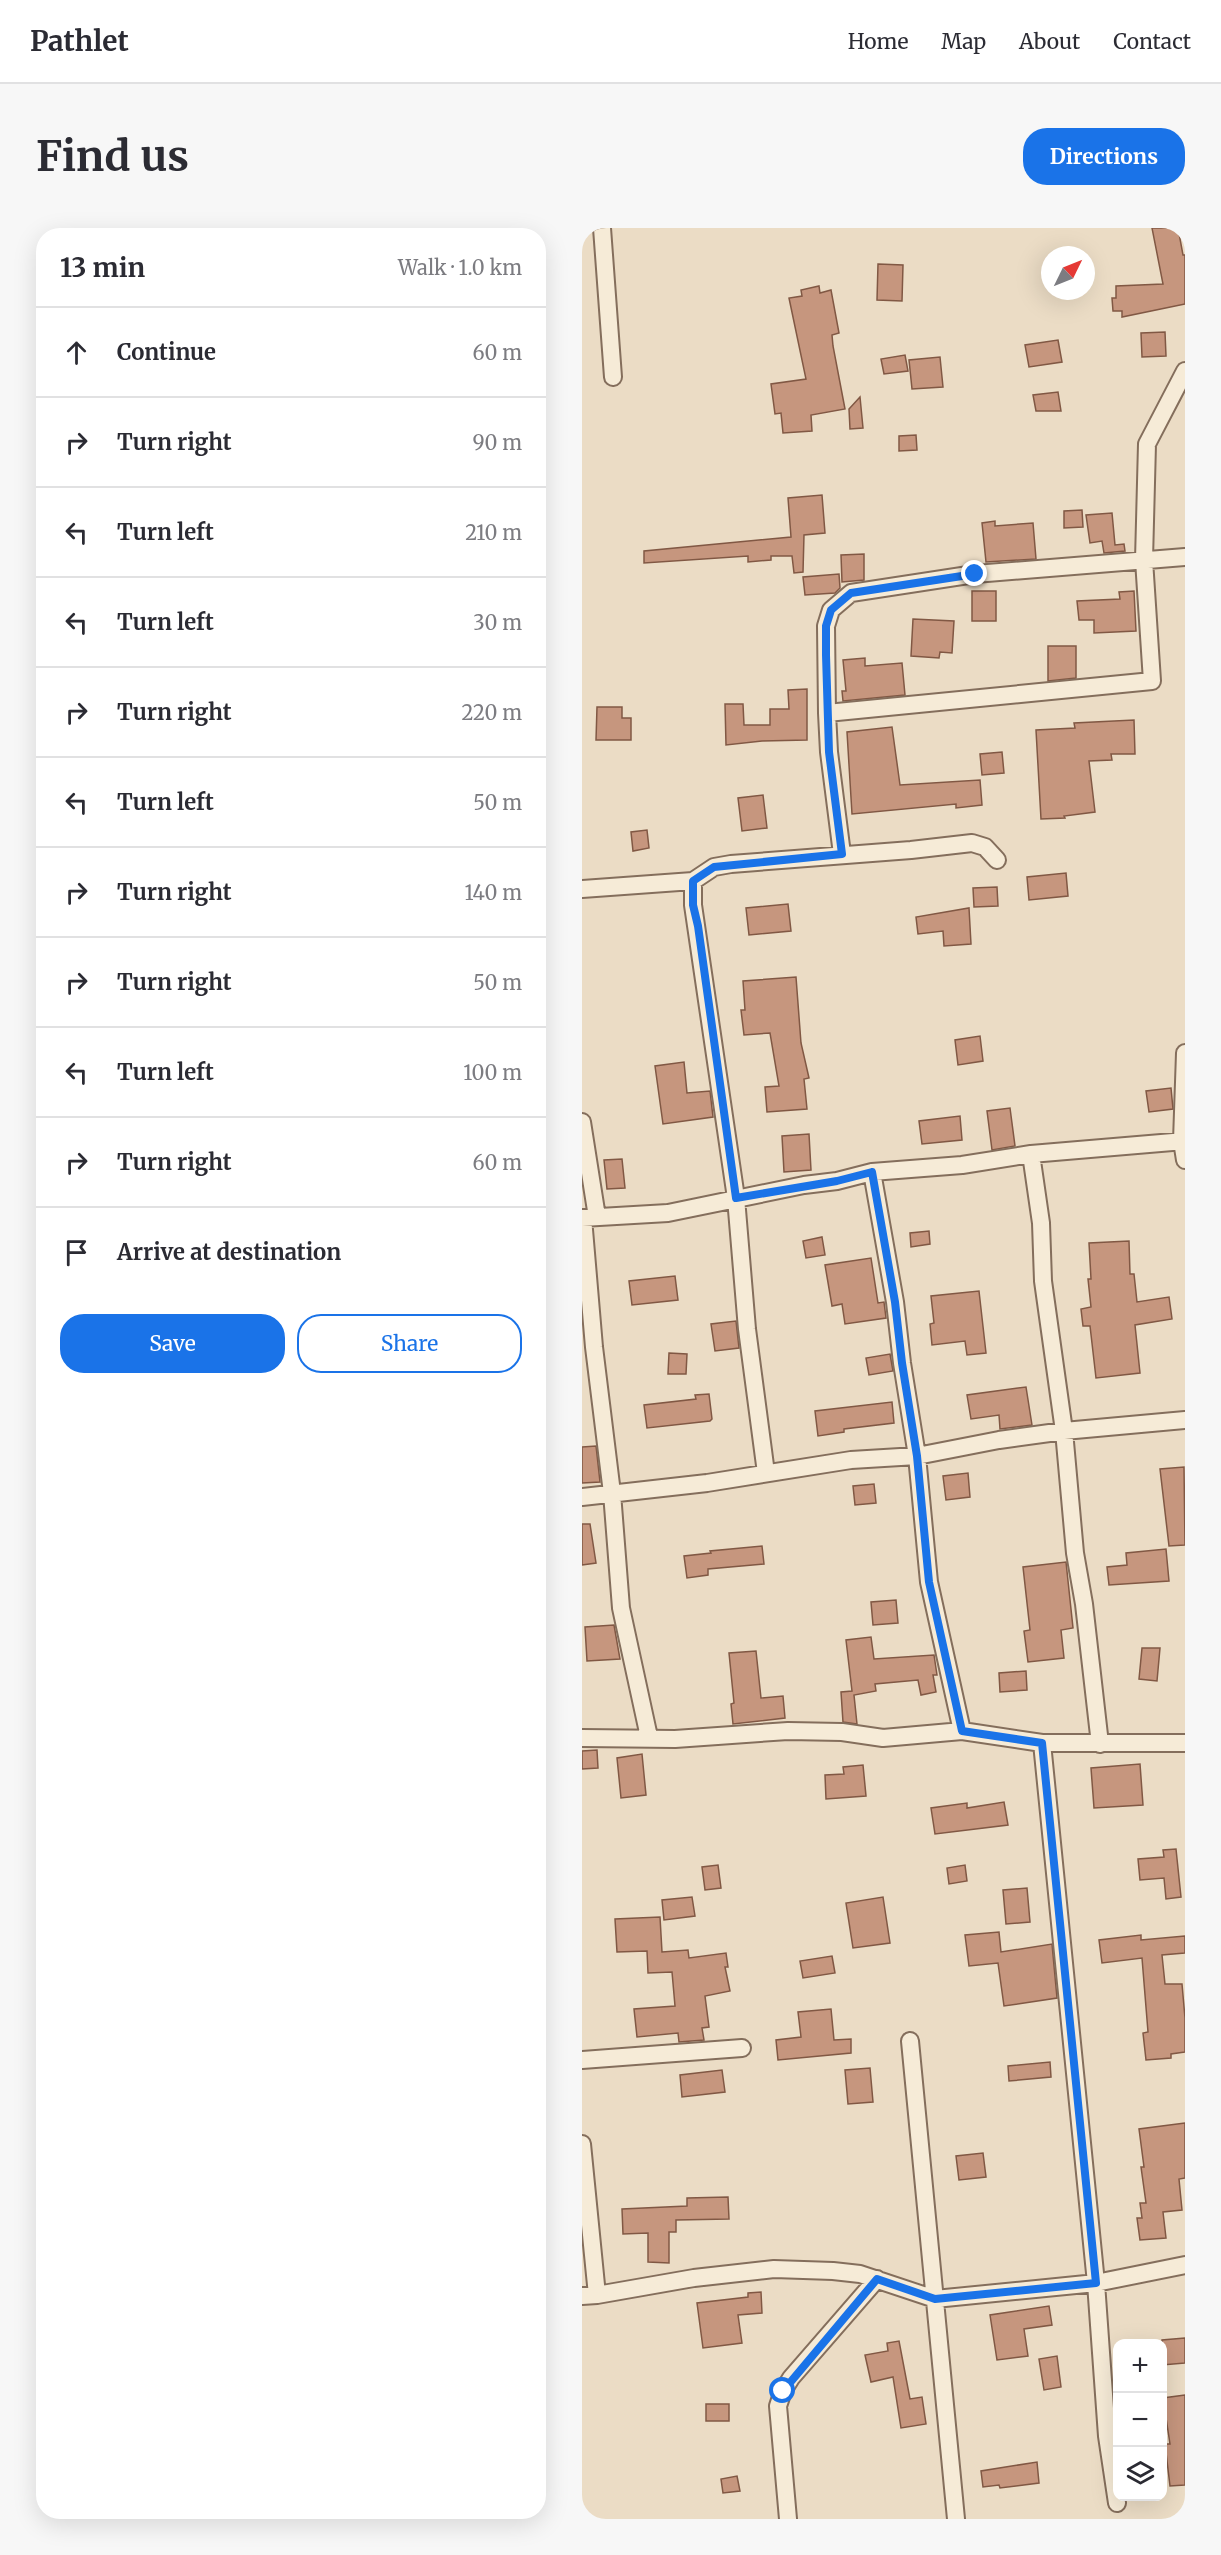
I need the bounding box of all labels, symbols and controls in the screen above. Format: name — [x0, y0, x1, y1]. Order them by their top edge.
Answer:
text: Pathlet — [30, 23, 129, 59]
text: Home — [848, 28, 908, 55]
text: Map — [941, 28, 986, 55]
text: About — [1019, 28, 1080, 55]
text: Contact — [1113, 28, 1191, 55]
button: Directions — [1023, 128, 1185, 185]
text: Find us — [36, 130, 189, 182]
north arrow — [1041, 246, 1095, 300]
text: 13 min — [60, 251, 145, 284]
text: Walk · 1.0 km — [398, 255, 522, 280]
icon: ahead — [60, 336, 93, 369]
text: Continue — [117, 338, 216, 366]
text: 60 m — [472, 340, 522, 365]
icon: right — [60, 426, 93, 459]
text: Turn right — [117, 428, 231, 456]
text: 90 m — [472, 430, 522, 455]
icon: left — [60, 516, 93, 549]
text: Turn left — [117, 518, 214, 546]
text: 210 m — [465, 520, 522, 545]
route end — [961, 560, 987, 586]
icon: left — [60, 606, 93, 639]
text: Turn left — [117, 608, 214, 636]
text: 30 m — [473, 610, 522, 635]
icon: right — [60, 696, 93, 729]
text: Turn right — [117, 698, 231, 726]
text: 220 m — [462, 700, 522, 725]
icon: left — [60, 786, 93, 819]
text: Turn left — [117, 788, 214, 816]
text: 50 m — [473, 790, 522, 815]
icon: right — [60, 876, 93, 909]
text: Turn right — [117, 878, 231, 906]
text: 140 m — [465, 880, 522, 905]
icon: right — [60, 966, 93, 999]
text: Turn right — [117, 968, 231, 996]
text: 50 m — [473, 970, 522, 995]
icon: left — [60, 1056, 93, 1089]
text: Turn left — [117, 1058, 214, 1086]
text: 100 m — [463, 1060, 522, 1085]
icon: right — [60, 1146, 93, 1179]
text: Turn right — [117, 1148, 231, 1176]
text: 60 m — [472, 1150, 522, 1175]
icon: arrive — [60, 1236, 93, 1269]
text: Arrive at destination — [117, 1238, 341, 1266]
button: Save — [60, 1314, 285, 1373]
button: Share — [297, 1314, 522, 1373]
map controls — [1113, 2339, 1167, 2501]
button: + — [1113, 2339, 1167, 2393]
route start — [769, 2377, 795, 2403]
button: − — [1113, 2393, 1167, 2447]
button: layers — [1113, 2447, 1167, 2501]

